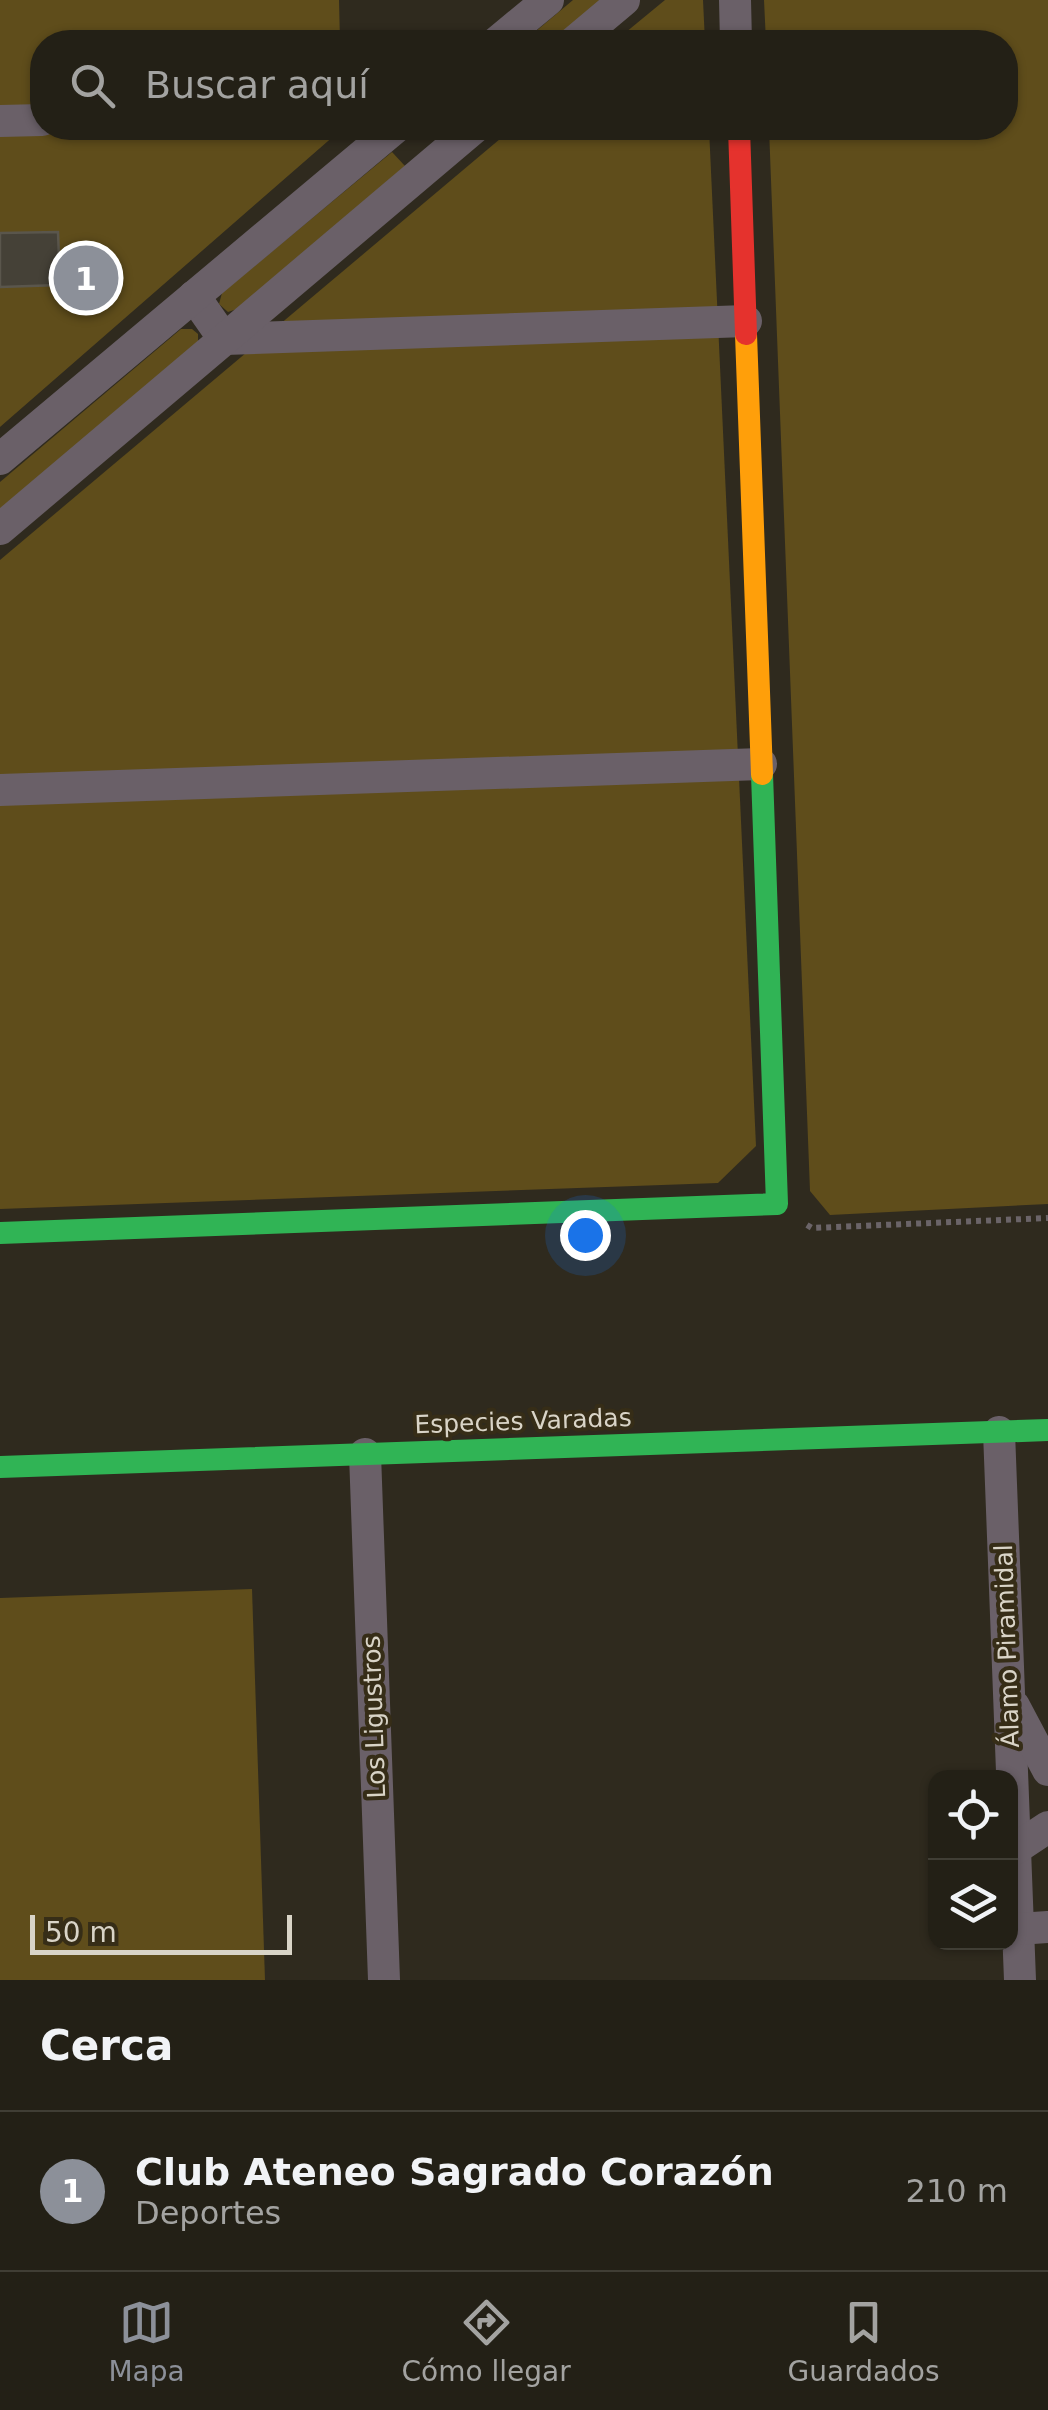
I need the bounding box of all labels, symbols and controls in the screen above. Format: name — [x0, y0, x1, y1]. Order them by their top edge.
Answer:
search box — [30, 30, 1018, 140]
icon: search — [65, 58, 120, 113]
text: Buscar aquí — [145, 63, 369, 107]
pin: 1 — [54, 240, 118, 316]
your location — [560, 1210, 611, 1261]
street label: Especies Varadas — [414, 1403, 632, 1439]
street label: Álamo Piramidal — [989, 1544, 1025, 1748]
street label: Los Ligustros — [357, 1635, 391, 1799]
map controls — [928, 1770, 1018, 1950]
button: locate — [928, 1770, 1018, 1860]
button: layers — [928, 1860, 1018, 1950]
scale bar — [30, 1910, 292, 1954]
text: 50 m — [45, 1916, 117, 1949]
text: Cerca — [40, 2021, 173, 2070]
text: Club Ateneo Sagrado Corazón — [135, 2150, 774, 2194]
text: 1 — [61, 2172, 84, 2210]
text: 210 m — [906, 2172, 1008, 2210]
text: Deportes — [135, 2194, 281, 2232]
tab: Mapa — [108, 2295, 185, 2388]
tab: Cómo llegar — [401, 2295, 571, 2388]
tab: Guardados — [788, 2295, 940, 2388]

